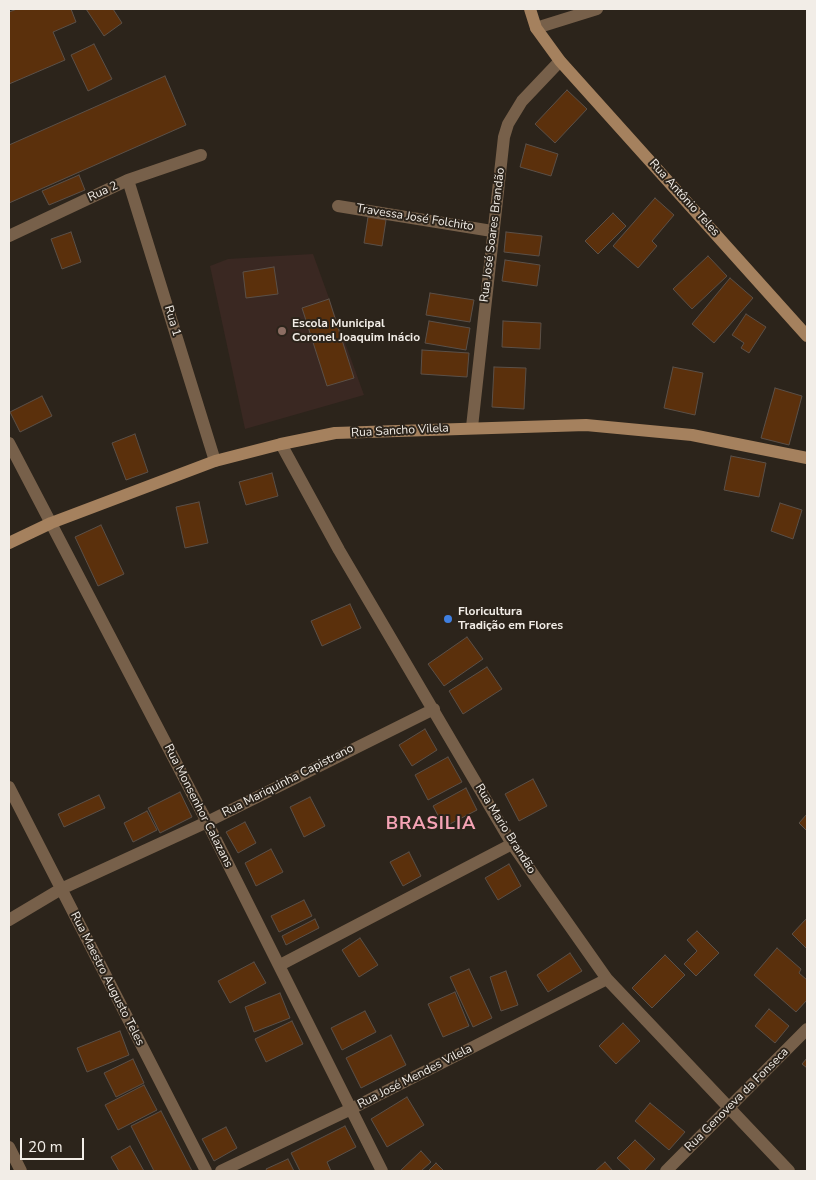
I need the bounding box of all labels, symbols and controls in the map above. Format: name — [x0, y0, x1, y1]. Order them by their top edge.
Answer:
street label: Rua Antônio Teles — [646, 157, 722, 239]
street label: Rua José Soares Brandão — [478, 167, 508, 303]
street label: Rua 2 — [86, 179, 120, 205]
street label: Travessa José Folchito — [355, 202, 475, 234]
street label: Rua 1 — [161, 304, 183, 338]
place label: Escola Municipal Coronel Joaquim Inácio — [292, 317, 420, 345]
marker: Escola Municipal Coronel Joaquim Inácio — [276, 325, 288, 337]
street label: Rua Sancho Vilela — [351, 421, 449, 441]
place label: Floricultura Tradição em Flores — [458, 605, 563, 633]
marker: Floricultura Tradição em Flores — [442, 613, 454, 625]
street label: Rua Monsenhor Calazans — [161, 742, 235, 870]
street label: Rua Mariquinha Capistrano — [220, 742, 356, 820]
street label: Rua Mario Brandão — [472, 781, 538, 877]
district label: BRASILIA — [385, 814, 477, 836]
street label: Rua Maestro Augusto Teles — [67, 910, 147, 1048]
street label: Rua José Mendes Vilela — [355, 1042, 475, 1112]
street label: Rua Genoveva da Fonseca — [682, 1045, 792, 1155]
scale bar — [22, 1128, 86, 1160]
text: 20 m — [28, 1137, 63, 1157]

